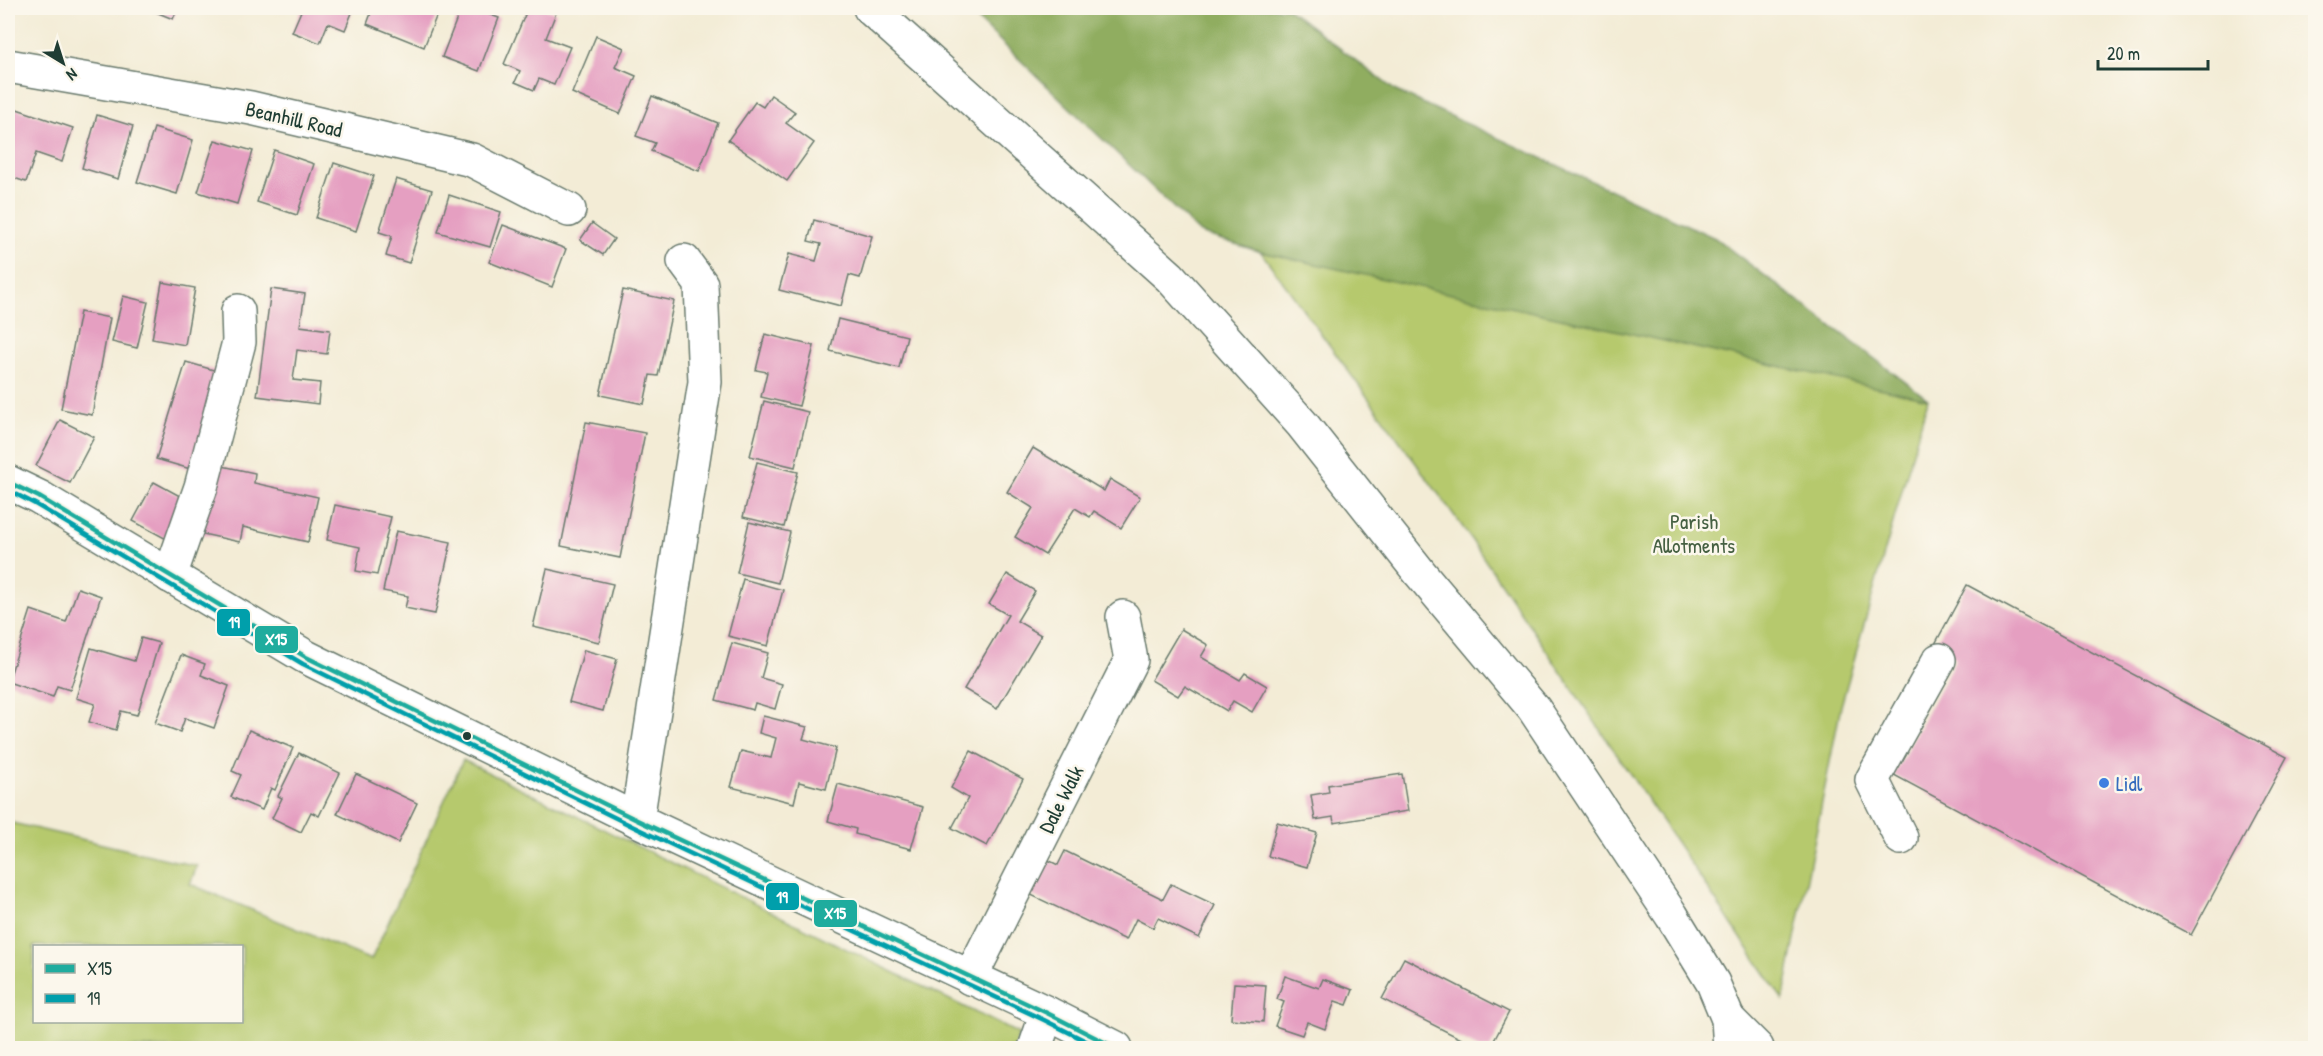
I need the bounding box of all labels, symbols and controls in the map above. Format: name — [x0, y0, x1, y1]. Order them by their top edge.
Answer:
north arrow — [33, 33, 93, 93]
scale bar — [2098, 33, 2208, 71]
text: 20 m — [2107, 41, 2140, 66]
text: N — [62, 64, 82, 86]
street label: Beanhill Road — [243, 94, 345, 144]
park label: Parish Allotments — [1653, 507, 1735, 560]
line badge: 19 — [216, 608, 251, 637]
text: 19 — [228, 611, 240, 633]
line badge: X15 — [254, 625, 299, 654]
text: X15 — [265, 628, 287, 650]
unlabelled marker — [461, 730, 473, 742]
street label: Dale Walk — [1032, 760, 1090, 838]
place label: Lidl — [2116, 769, 2143, 798]
marker: Lidl — [2097, 776, 2111, 790]
line badge: 19 — [765, 882, 800, 911]
text: 19 — [776, 886, 788, 908]
line badge: X15 — [813, 899, 858, 928]
text: X15 — [824, 902, 846, 924]
legend — [33, 945, 243, 1023]
text: X15 — [87, 956, 112, 981]
text: 19 — [87, 986, 101, 1011]

